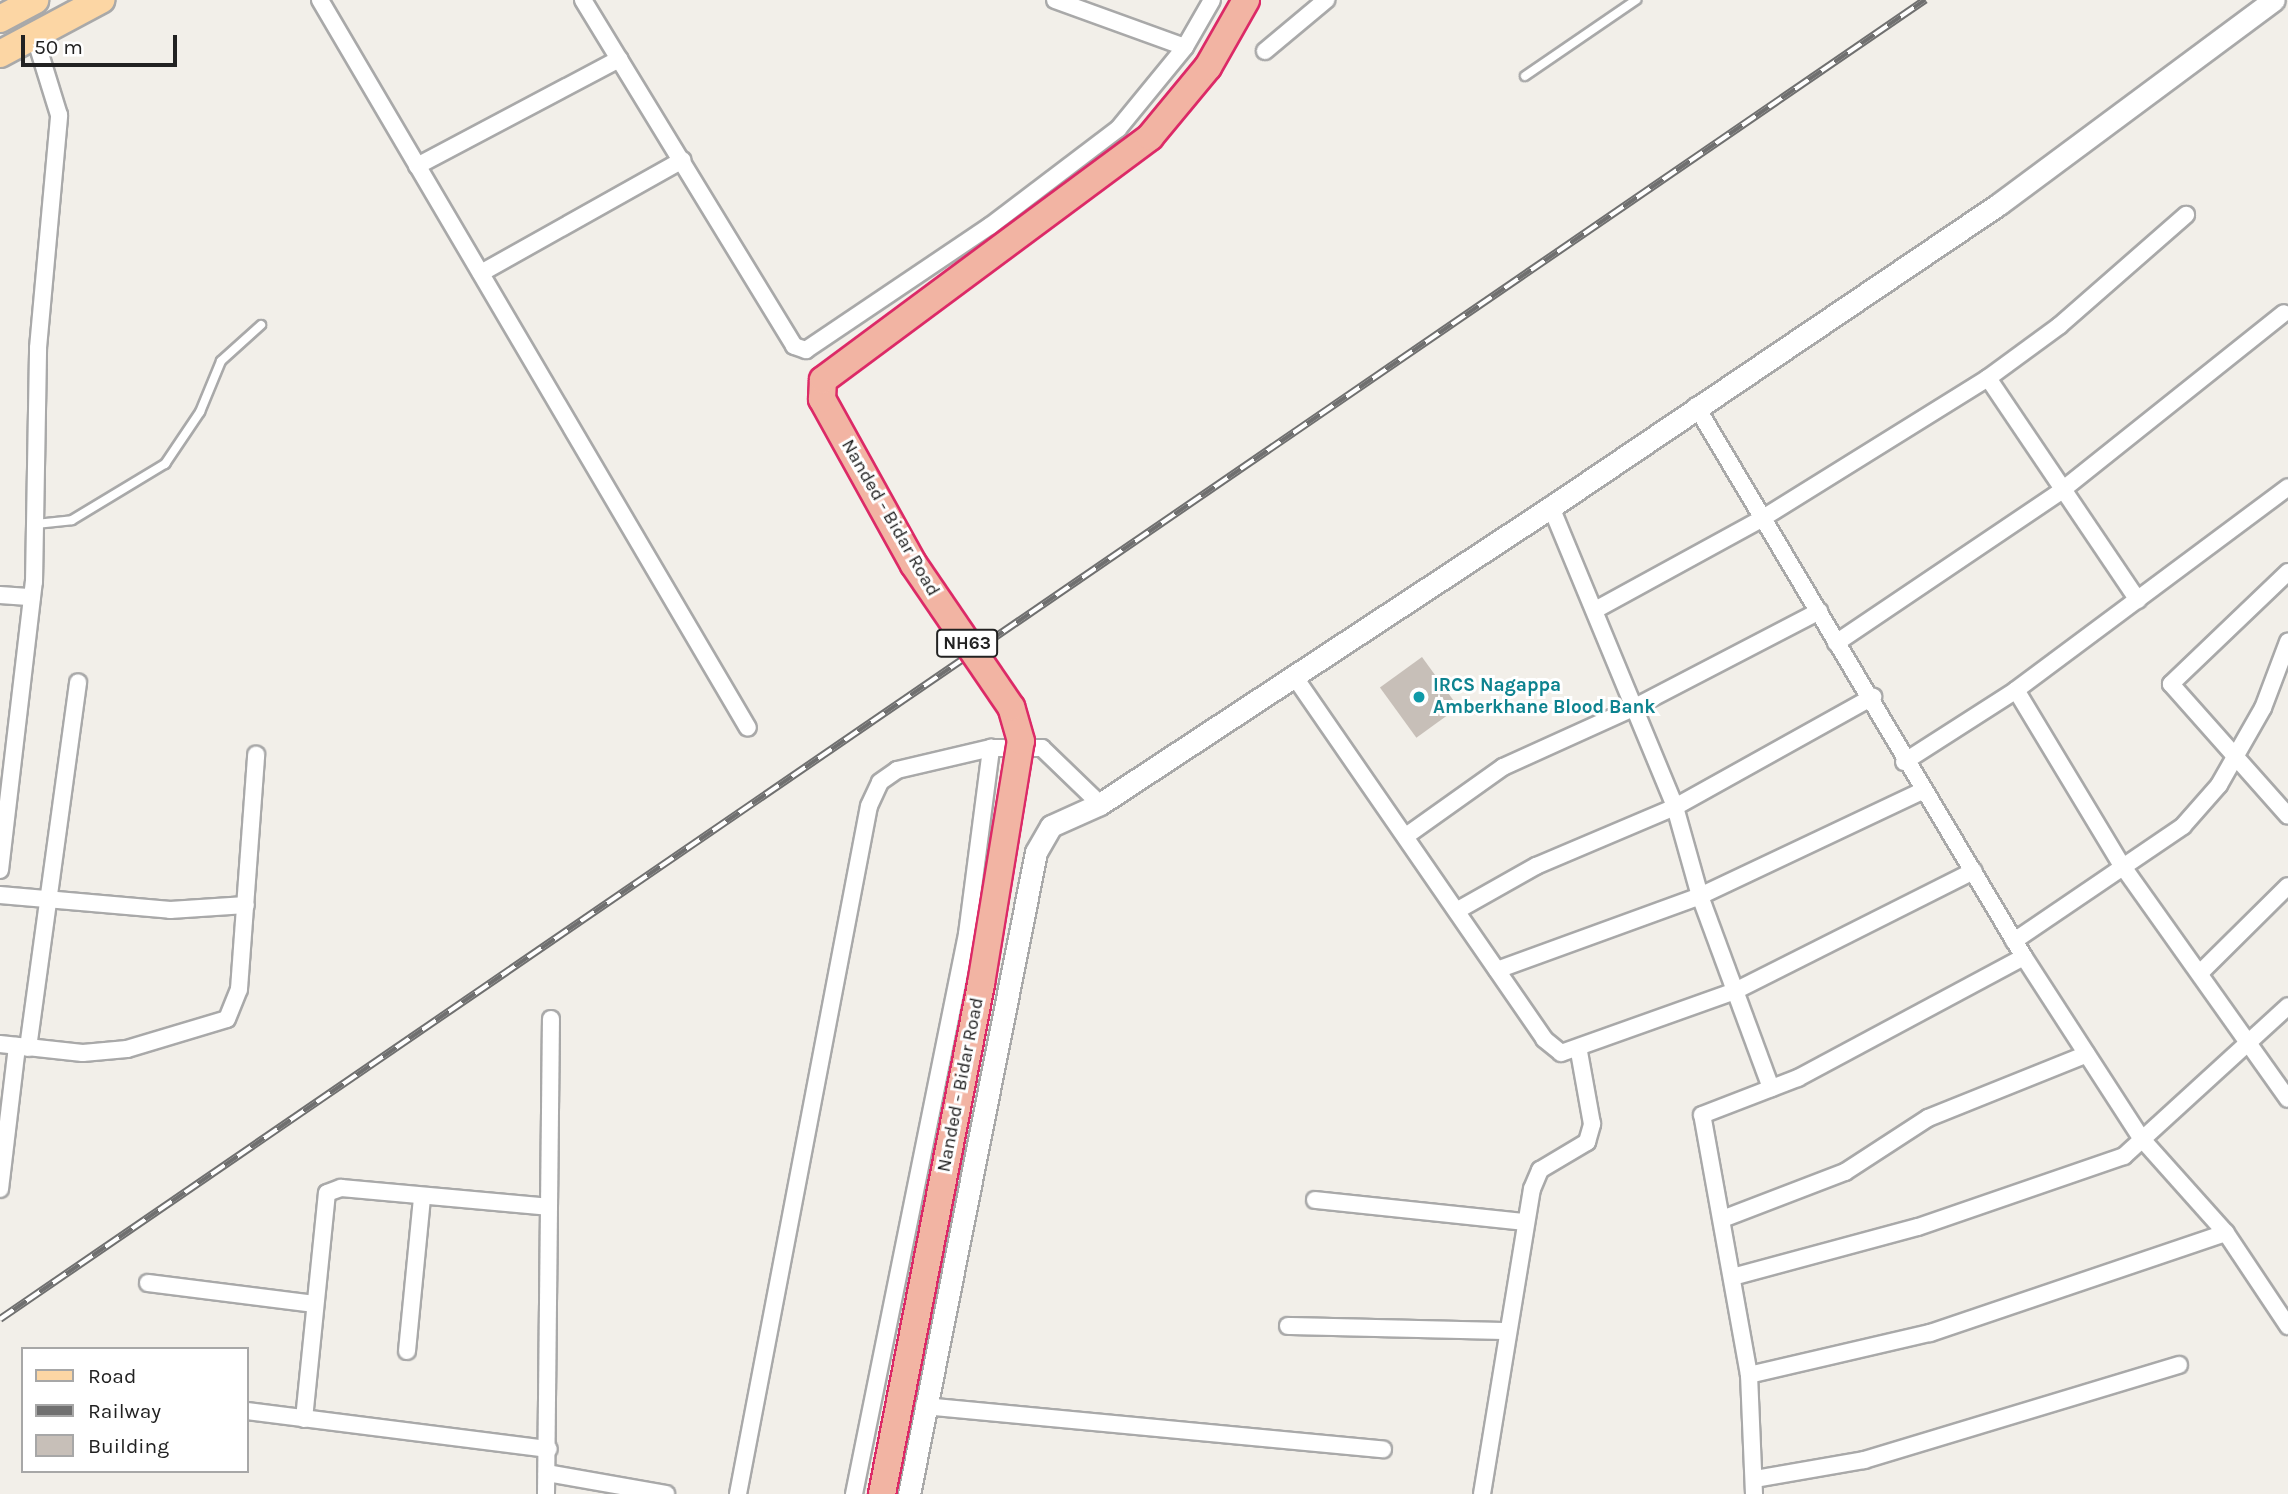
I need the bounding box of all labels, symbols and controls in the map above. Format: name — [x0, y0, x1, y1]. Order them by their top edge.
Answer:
scale bar — [24, 21, 180, 65]
text: 50 m — [34, 35, 83, 59]
street label: Nanded - Bidar Road — [836, 436, 944, 600]
road number: NH63 — [936, 628, 998, 658]
place label: IRCS Nagappa Amberkhane Blood Bank — [1433, 675, 1656, 719]
marker: IRCS Nagappa Amberkhane Blood Bank — [1411, 689, 1427, 705]
street label: Nanded - Bidar Road — [933, 996, 989, 1174]
legend — [21, 1347, 248, 1473]
text: Road — [88, 1364, 136, 1388]
text: Railway — [88, 1399, 161, 1423]
text: Building — [88, 1434, 169, 1458]

